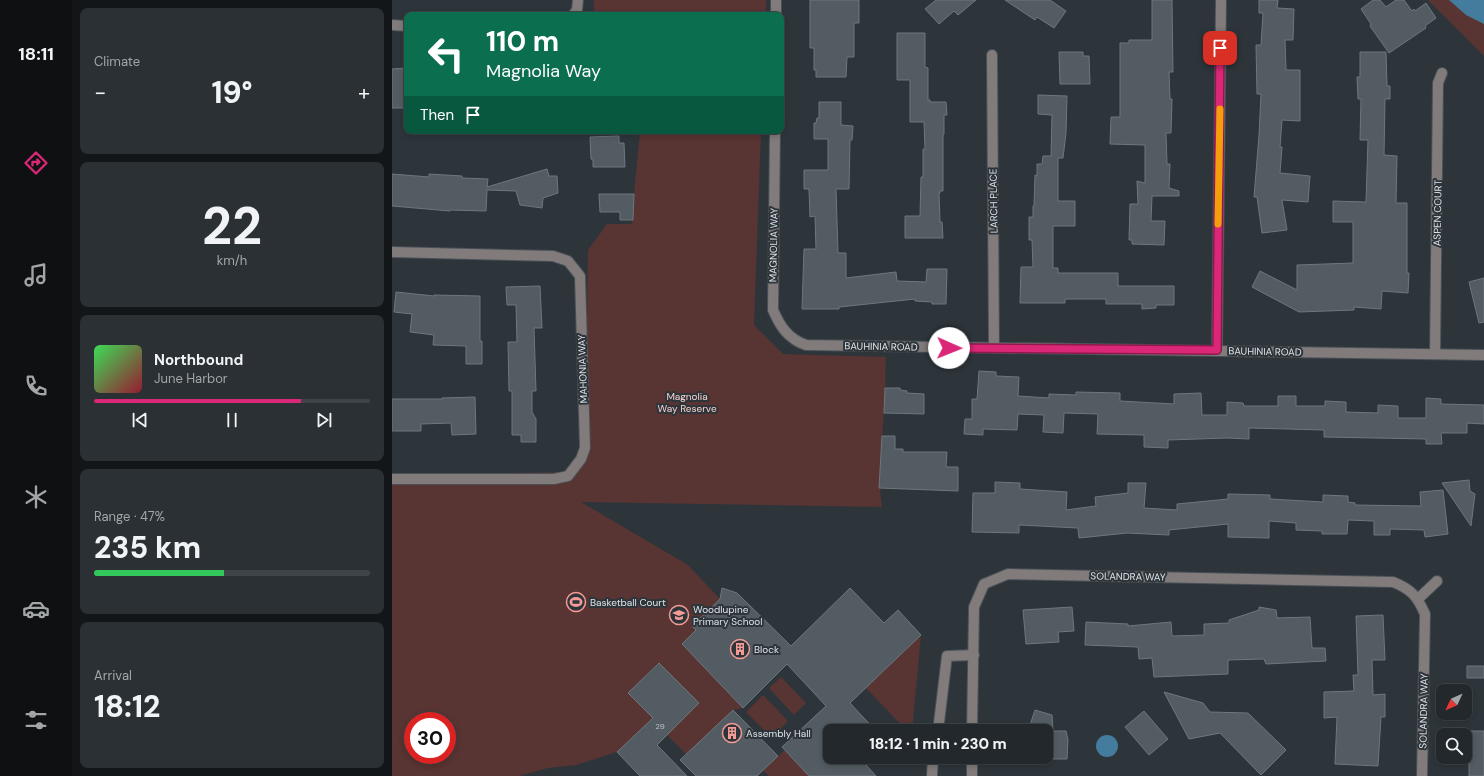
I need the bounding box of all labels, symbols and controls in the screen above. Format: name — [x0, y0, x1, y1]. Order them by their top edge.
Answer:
text: 110 m — [486, 23, 559, 60]
icon: left — [420, 28, 472, 80]
pin — [1203, 31, 1237, 65]
icon: arrive — [1209, 37, 1231, 59]
text: 18:11 — [18, 42, 54, 66]
text: Climate — [94, 53, 140, 70]
text: Magnolia Way — [486, 59, 601, 83]
text: 19° — [211, 73, 253, 112]
text: − — [94, 78, 106, 107]
text: + — [358, 78, 370, 107]
icon: arrive — [462, 104, 484, 126]
text: Then — [420, 105, 454, 125]
icon: directions — [22, 149, 50, 177]
street label: LARCH PLACE — [986, 168, 1001, 233]
street label: ASPEN COURT — [1430, 179, 1445, 246]
text: 22 — [202, 192, 262, 260]
street label: MAGNOLIA WAY — [766, 207, 781, 282]
text: km/h — [217, 252, 247, 269]
icon: music — [22, 261, 50, 289]
position arrow — [928, 327, 970, 369]
street label: MAHONIA WAY — [575, 334, 590, 404]
street label: BAUHINIA ROAD — [844, 339, 918, 354]
street label: BAUHINIA ROAD — [1228, 344, 1302, 359]
text: Northbound — [154, 350, 243, 370]
text: June Harbor — [154, 370, 228, 387]
icon: phone — [22, 372, 50, 400]
park label: Magnolia Way Reserve — [657, 390, 717, 415]
icon: previous — [129, 409, 151, 431]
icon: pause — [221, 409, 243, 431]
icon: next — [313, 409, 335, 431]
icon: climate — [22, 483, 50, 511]
text: Range · 47% — [94, 508, 165, 525]
text: 235 km — [94, 528, 201, 567]
street label: SOLANDRA WAY — [1090, 569, 1166, 584]
sports icon: Basketball Court — [565, 591, 587, 613]
icon: car — [22, 595, 50, 623]
place label: Basketball Court — [590, 596, 666, 609]
place label: Woodlupine Primary School — [693, 603, 763, 628]
school or university icon: Woodlupine Primary School — [668, 604, 690, 626]
building icon: Block — [729, 638, 751, 660]
place label: Block — [754, 643, 779, 656]
text: Arrival — [94, 667, 132, 684]
street label: SOLANDRA WAY — [1416, 673, 1431, 749]
north arrow — [1436, 684, 1472, 720]
map controls — [1436, 684, 1472, 764]
text: 18:12 — [94, 687, 160, 726]
icon: filters — [22, 706, 50, 734]
speed limit sign: 30 — [404, 712, 456, 764]
house number: 29 — [655, 721, 665, 731]
building icon: Assembly Hall — [721, 722, 743, 744]
place label: Assembly Hall — [746, 727, 811, 740]
button: search — [1436, 728, 1472, 764]
text: 18:12 · 1 min · 230 m — [869, 734, 1007, 754]

